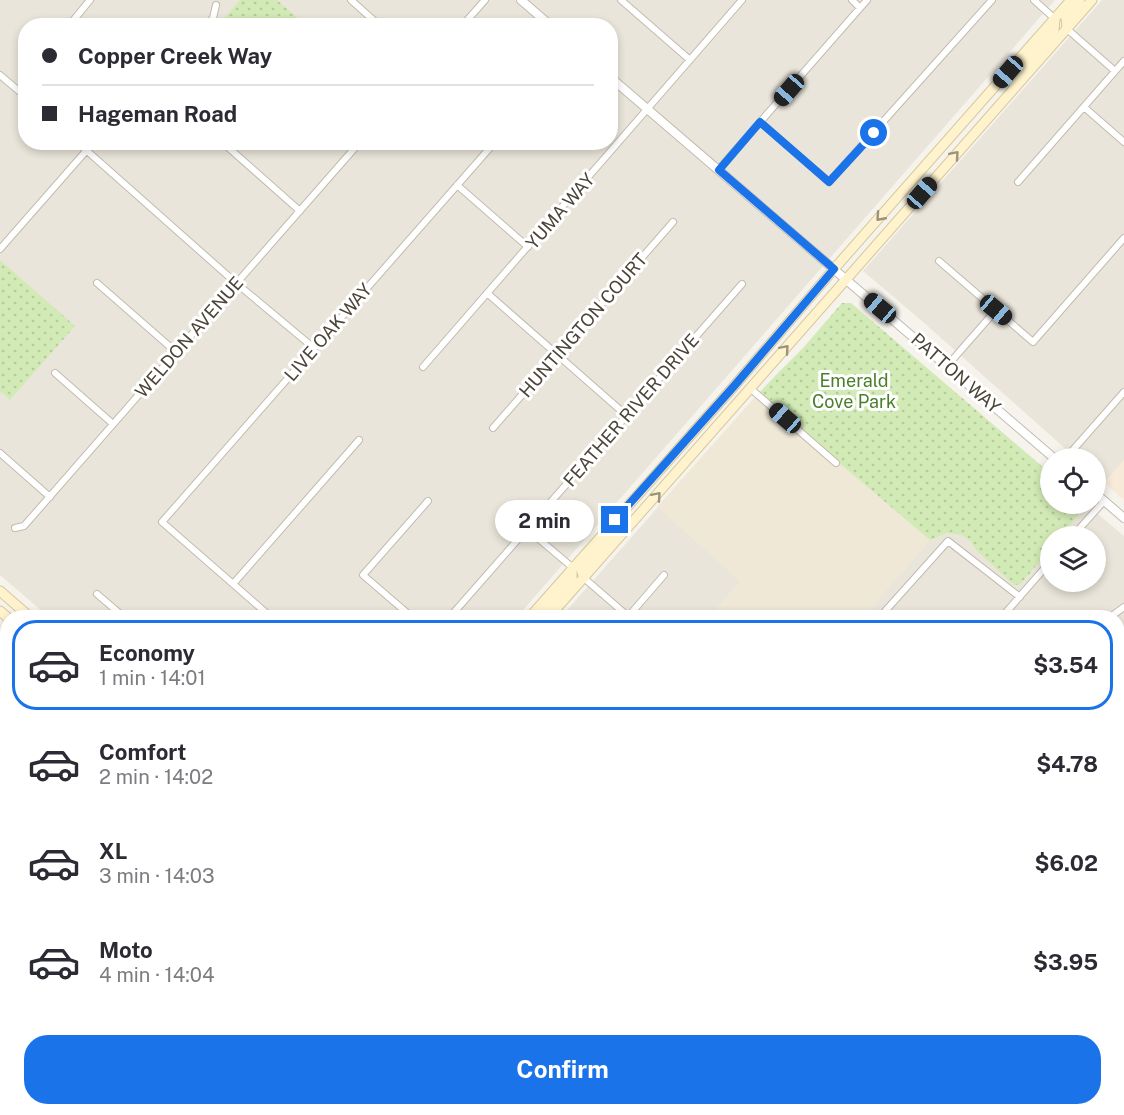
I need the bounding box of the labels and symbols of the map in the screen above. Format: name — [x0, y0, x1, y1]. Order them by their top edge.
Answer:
car — [989, 53, 1027, 91]
car — [770, 71, 808, 109]
route start — [860, 119, 887, 146]
one-way arrow — [948, 151, 959, 162]
street label: YUMA WAY — [521, 169, 599, 253]
car — [903, 174, 941, 212]
one-way arrow — [876, 210, 887, 221]
street label: HUNTINGTON COURT — [515, 248, 651, 401]
street label: WELDON AVENUE — [131, 272, 247, 402]
street label: LIVE OAK WAY — [280, 279, 376, 385]
car — [860, 290, 900, 326]
car — [976, 292, 1016, 328]
street label: PATTON WAY — [907, 328, 1005, 418]
street label: FEATHER RIVER DRIVE — [559, 329, 703, 491]
one-way arrow — [778, 345, 789, 356]
park label: Emerald Cove Park — [812, 370, 896, 412]
car — [766, 399, 804, 437]
one-way arrow — [650, 492, 661, 503]
callout: 2 min — [495, 499, 594, 541]
route end — [601, 506, 628, 533]

